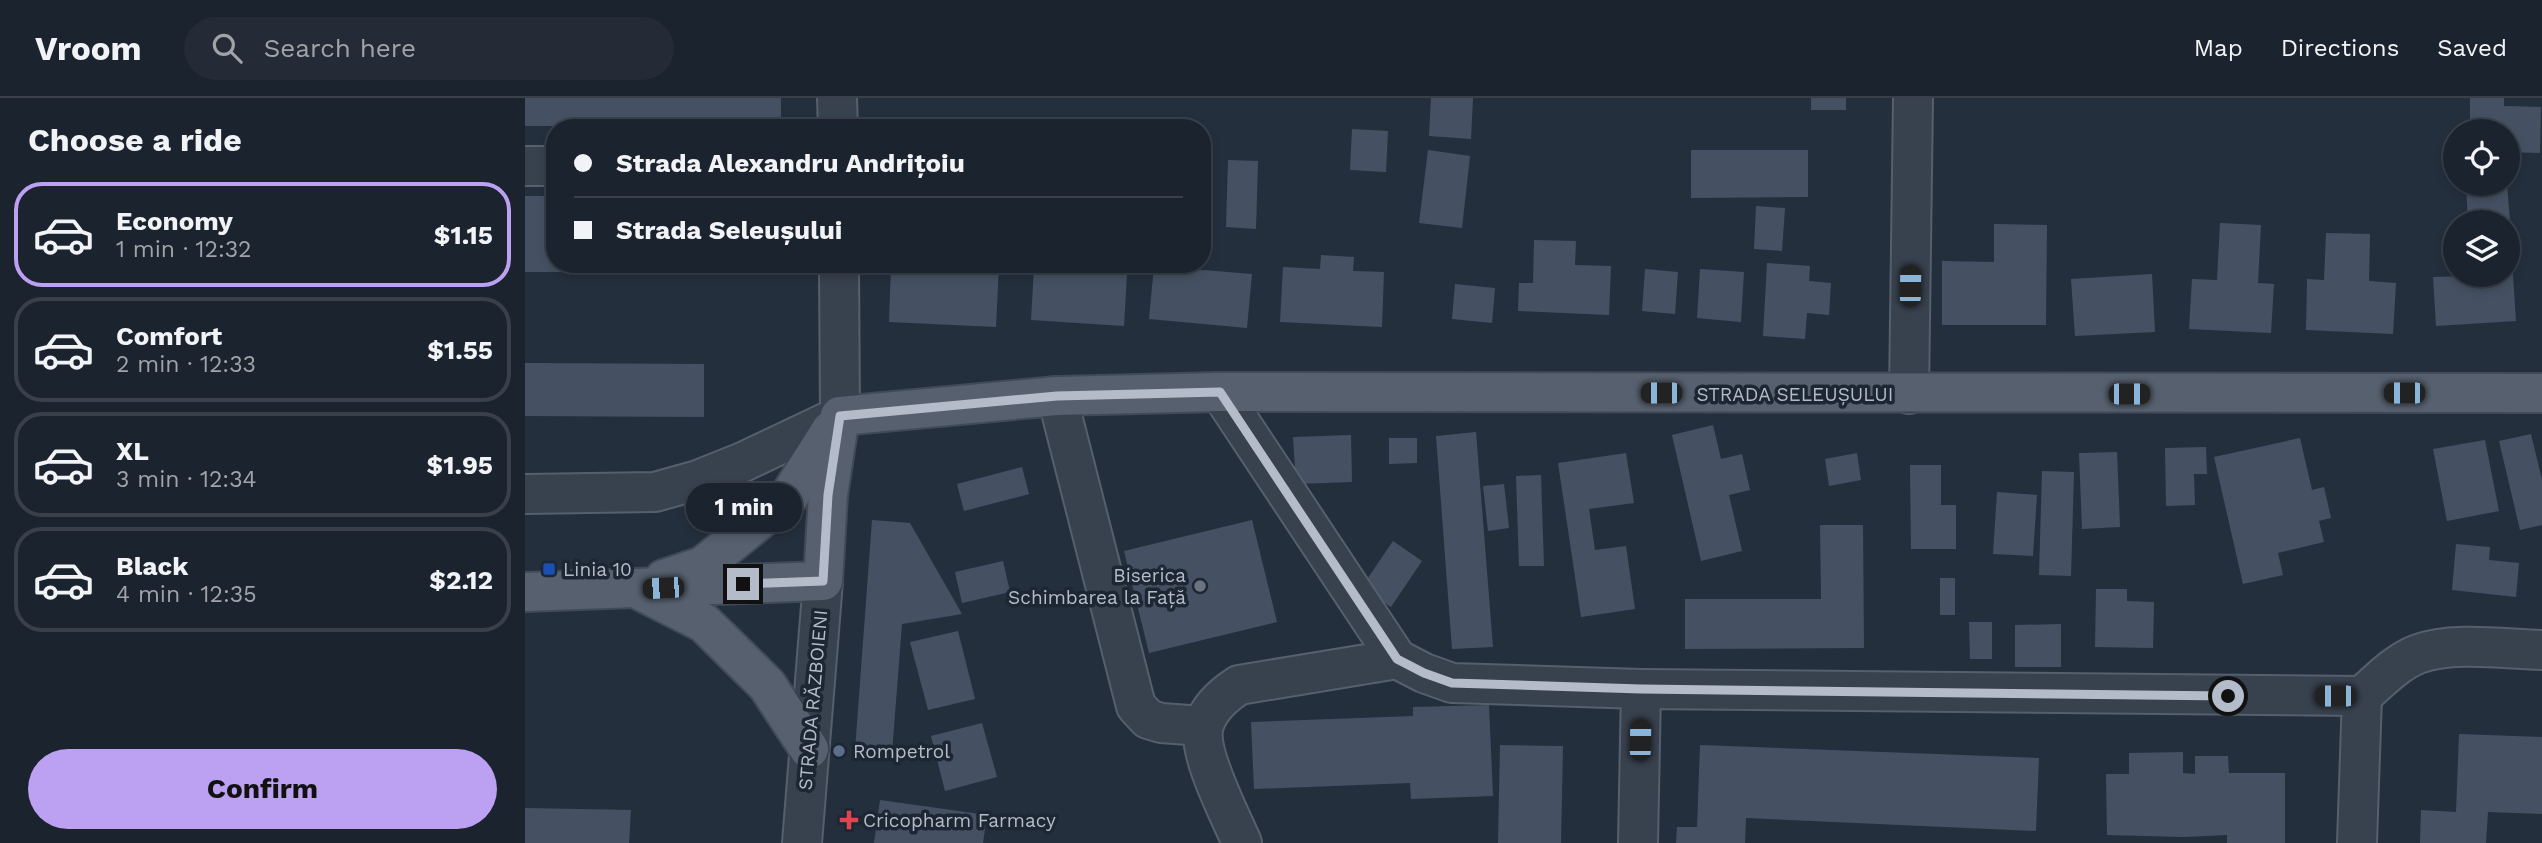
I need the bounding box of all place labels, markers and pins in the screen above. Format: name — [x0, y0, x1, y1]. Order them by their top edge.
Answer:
place label: Linia 10 — [563, 558, 632, 581]
marker: Linia 10 — [541, 561, 557, 577]
place label: Biserica Schimbarea la Față — [1008, 564, 1186, 609]
marker: Biserica Schimbarea la Față — [1192, 578, 1208, 594]
place label: Rompetrol — [853, 740, 950, 763]
marker: Rompetrol — [831, 743, 847, 759]
place label: Cricopharm Farmacy — [863, 809, 1056, 832]
marker: Cricopharm Farmacy — [841, 812, 857, 828]

